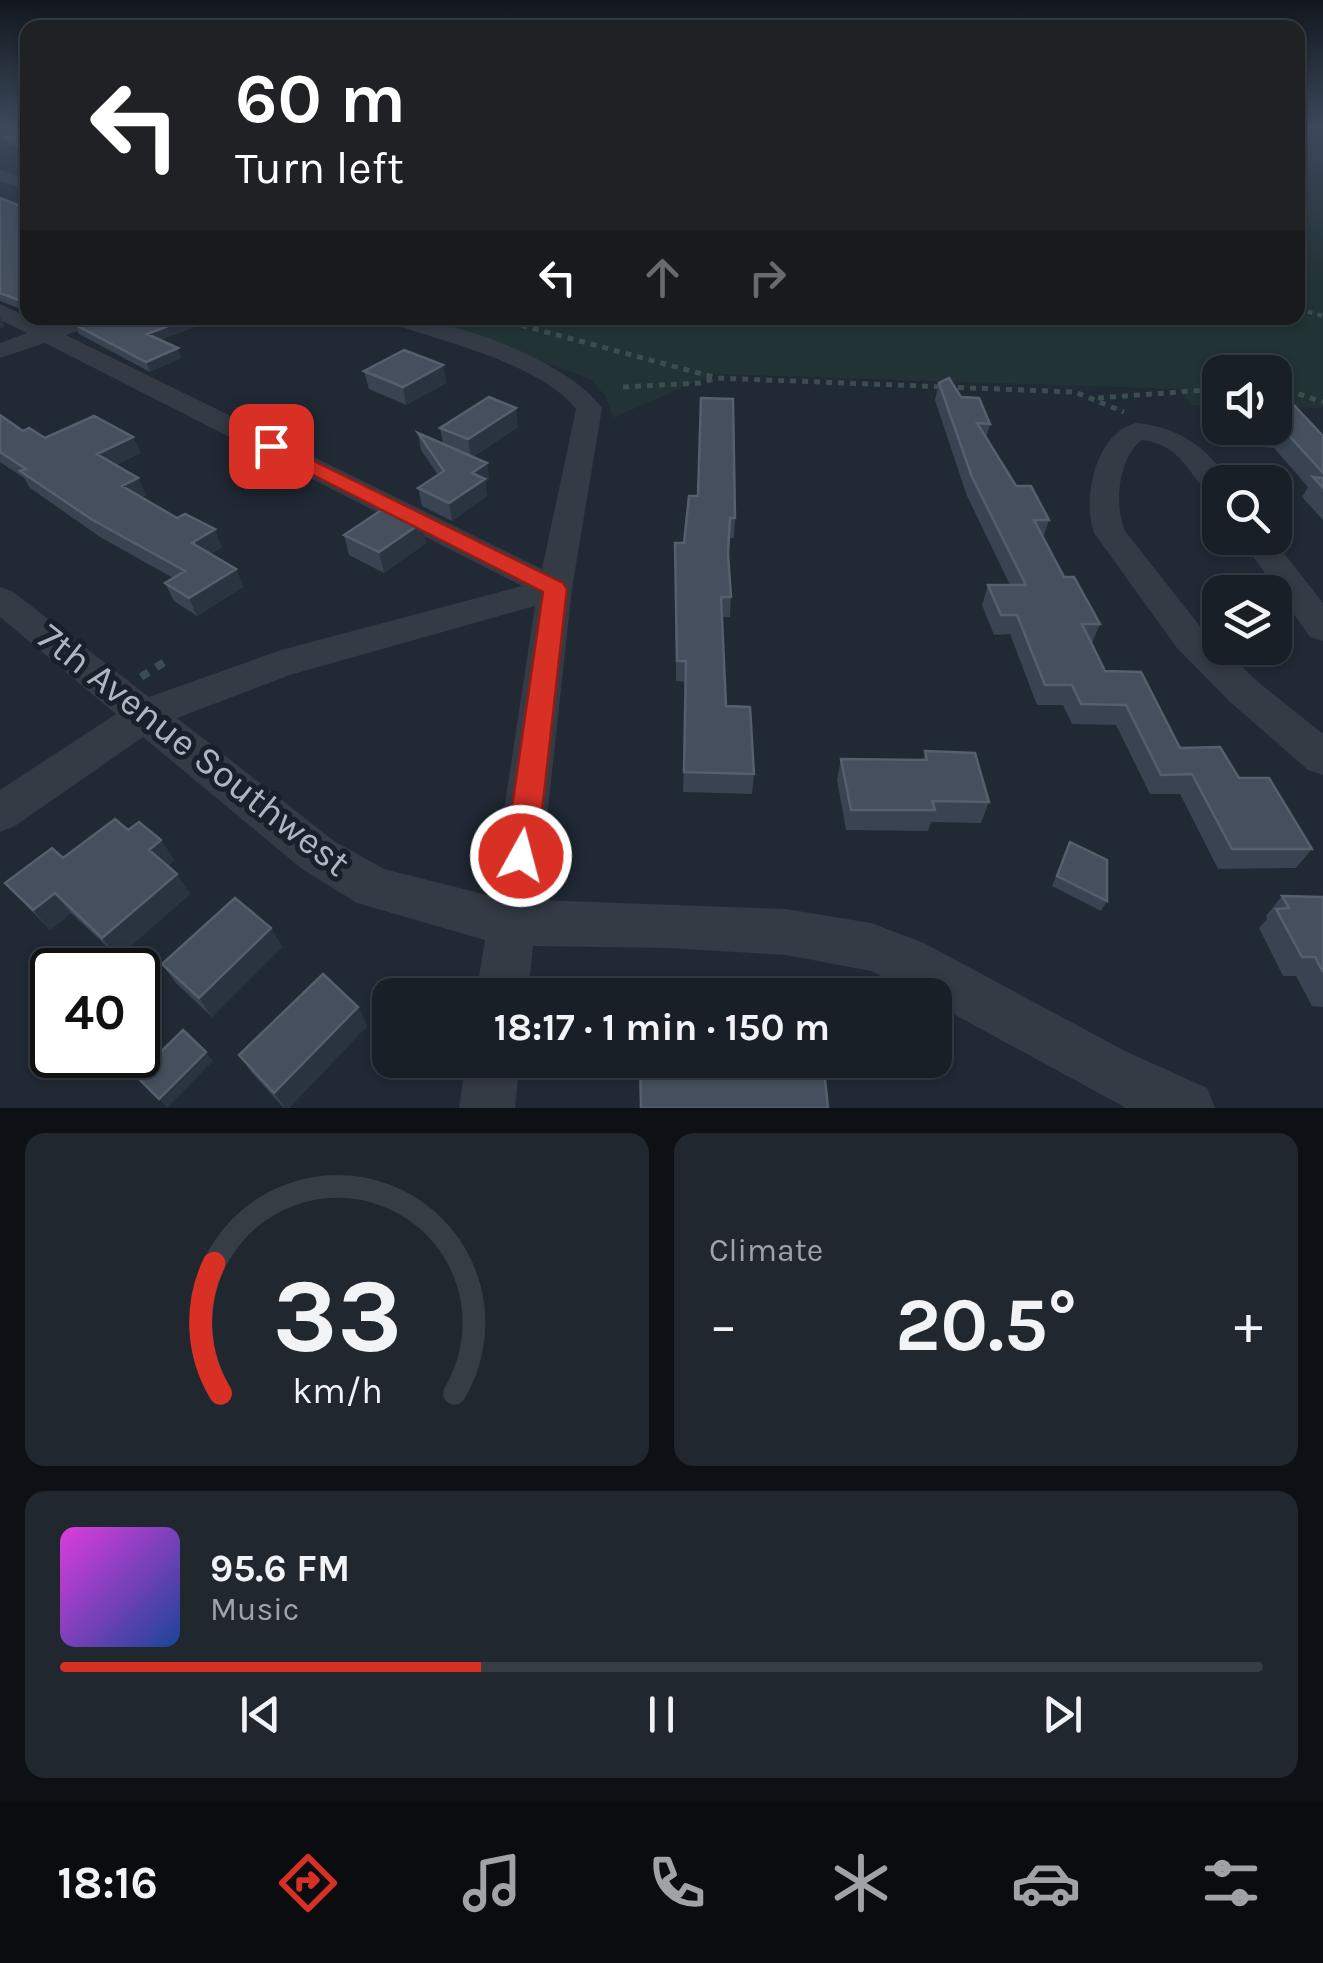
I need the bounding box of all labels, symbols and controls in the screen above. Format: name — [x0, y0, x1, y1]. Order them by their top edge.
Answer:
text: 60 m — [235, 58, 406, 140]
icon: left — [70, 60, 200, 190]
text: Turn left — [235, 142, 404, 194]
icon: left — [530, 250, 585, 305]
icon: ahead — [635, 250, 690, 305]
icon: right — [740, 250, 795, 305]
map controls — [1202, 355, 1292, 665]
button: sound — [1202, 355, 1292, 445]
pin — [229, 404, 314, 489]
icon: arrive — [244, 419, 299, 474]
button: search — [1202, 465, 1292, 555]
button: layers — [1202, 575, 1292, 665]
street label: 7th Avenue Southwest — [29, 614, 359, 886]
position arrow — [469, 804, 573, 908]
speed limit sign: 40 — [30, 948, 160, 1078]
text: 18:17 · 1 min · 150 m — [494, 1005, 830, 1050]
text: Climate — [709, 1232, 823, 1269]
text: 33 — [272, 1256, 402, 1377]
text: 20.5° — [895, 1281, 1077, 1369]
text: − — [709, 1293, 738, 1357]
text: + — [1234, 1293, 1263, 1357]
text: km/h — [292, 1370, 382, 1412]
text: 95.6 FM — [210, 1546, 350, 1591]
text: Music — [210, 1591, 299, 1628]
icon: previous — [233, 1687, 288, 1742]
icon: pause — [634, 1687, 689, 1742]
icon: next — [1035, 1687, 1090, 1742]
icon: directions — [273, 1848, 343, 1918]
icon: music — [457, 1848, 527, 1918]
icon: phone — [642, 1848, 712, 1918]
icon: climate — [826, 1848, 896, 1918]
icon: car — [1011, 1848, 1081, 1918]
icon: filters — [1196, 1848, 1266, 1918]
text: 18:16 — [57, 1857, 158, 1909]

